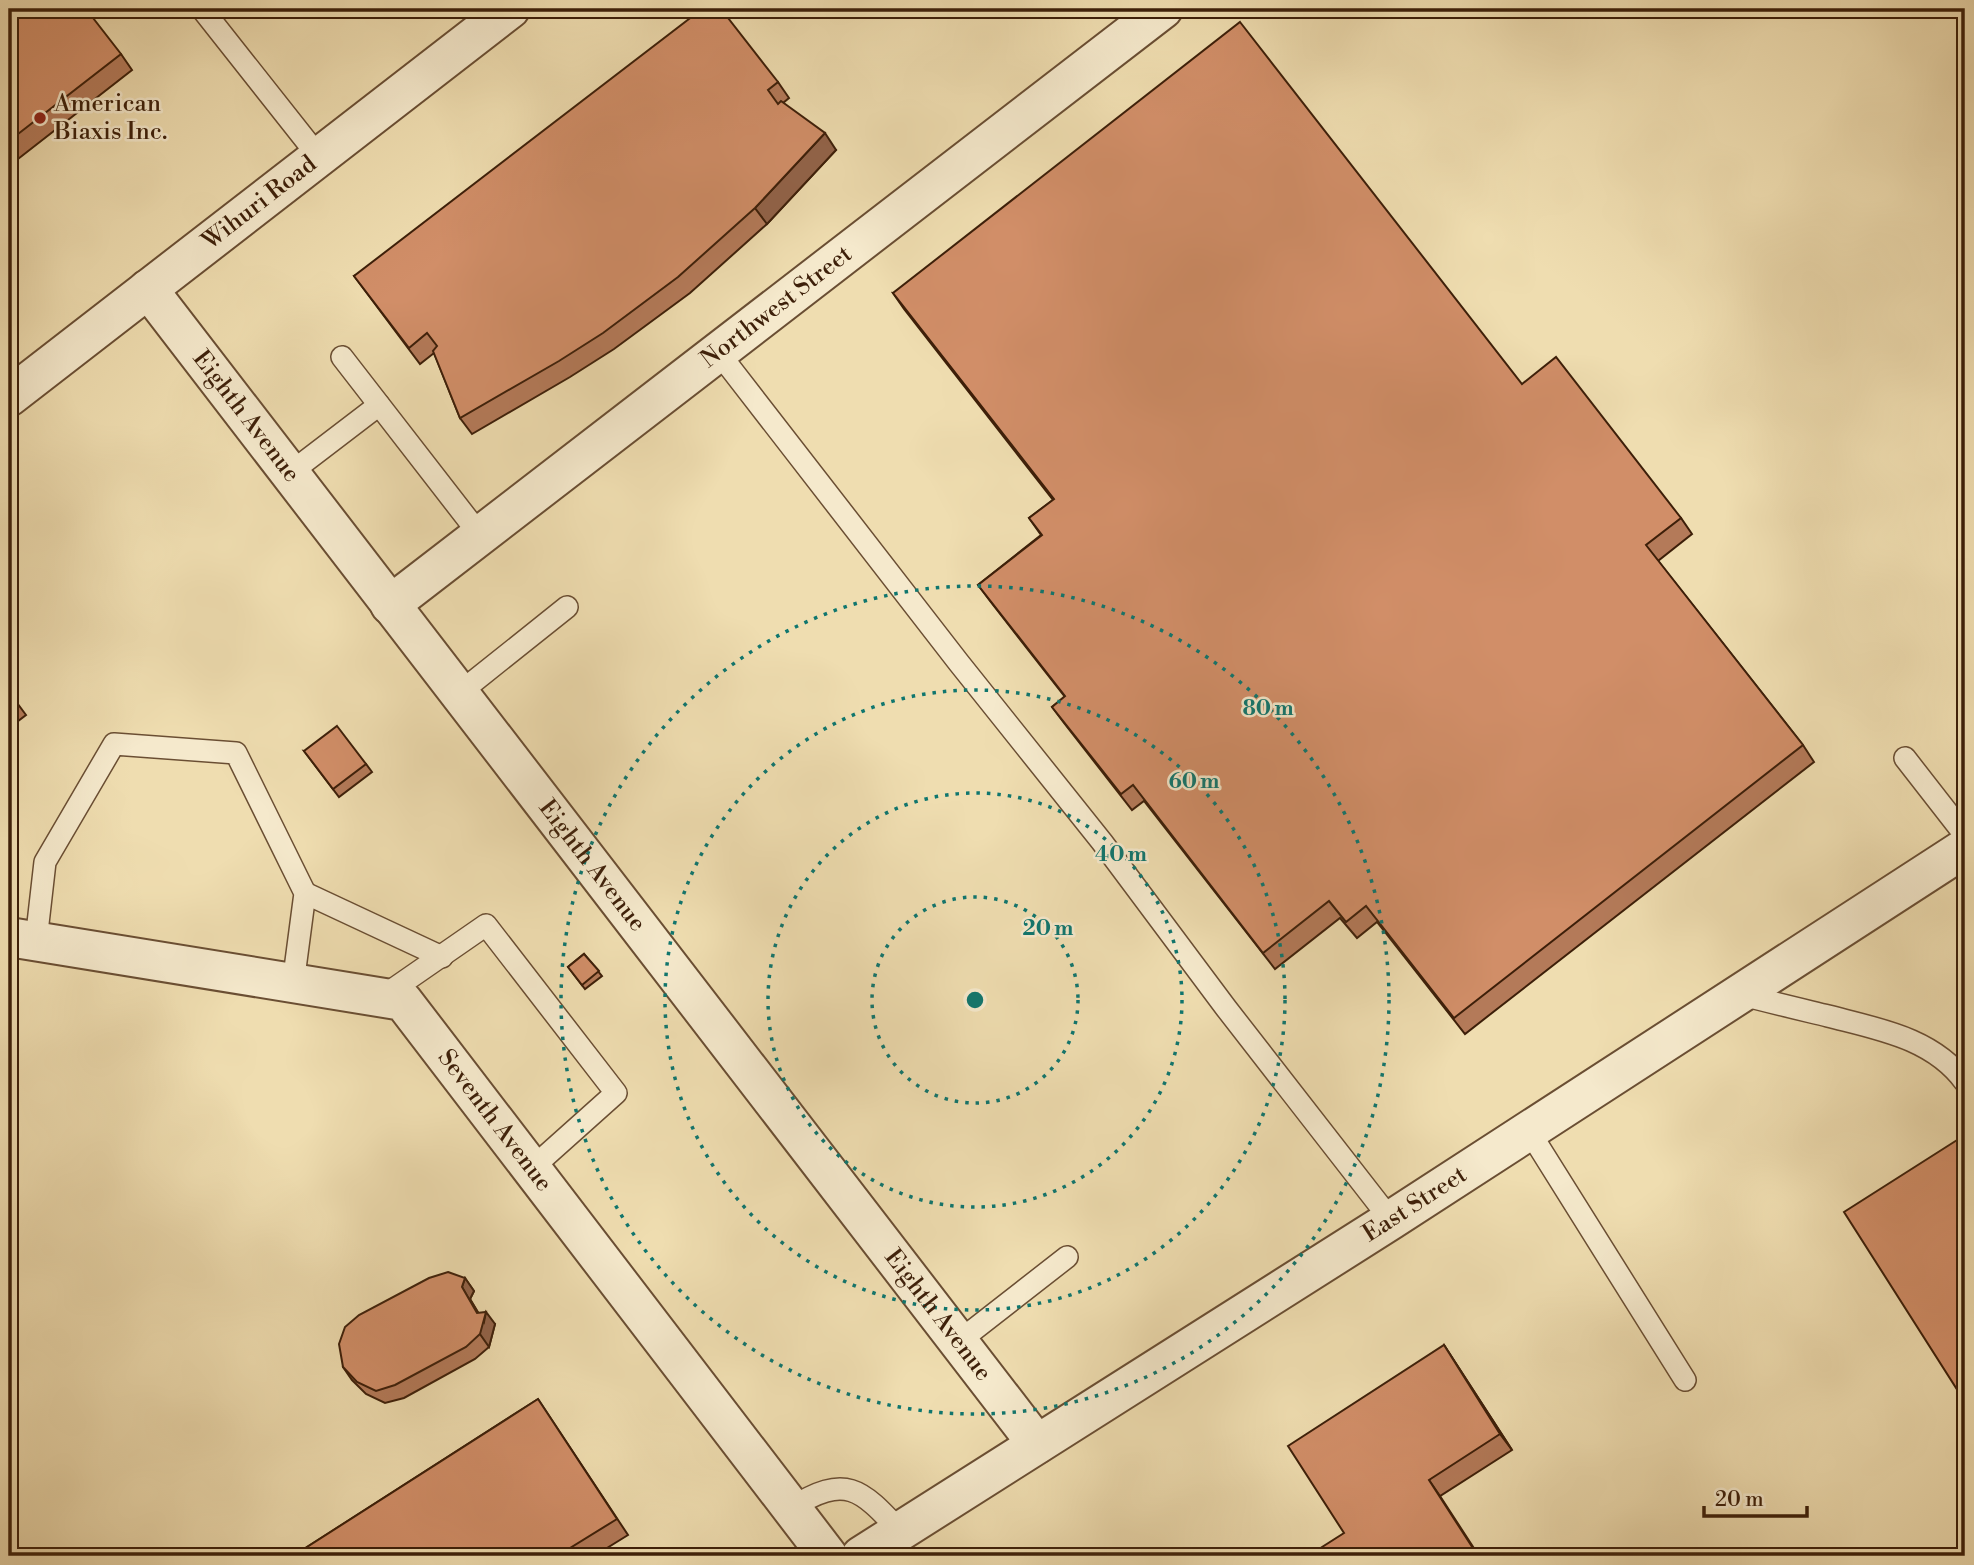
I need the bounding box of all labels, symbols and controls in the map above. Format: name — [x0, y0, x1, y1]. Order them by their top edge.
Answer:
place label: American Biaxis Inc. — [53, 89, 167, 147]
marker: American Biaxis Inc. — [32, 110, 48, 126]
street label: Wihuri Road — [196, 149, 323, 257]
street label: Northwest Street — [695, 239, 858, 375]
street label: Eighth Avenue — [186, 345, 306, 489]
text: 80 m — [1242, 696, 1294, 722]
text: 60 m — [1169, 769, 1219, 795]
street label: Eighth Avenue — [532, 794, 652, 938]
text: 40 m — [1095, 842, 1147, 868]
text: 20 m — [1023, 916, 1073, 942]
centre of rings — [963, 988, 987, 1012]
street label: Seventh Avenue — [431, 1044, 559, 1198]
street label: East Street — [1357, 1160, 1473, 1249]
street label: Eighth Avenue — [878, 1243, 998, 1387]
scale bar — [1704, 1474, 1808, 1518]
text: 20 m — [1715, 1487, 1764, 1513]

